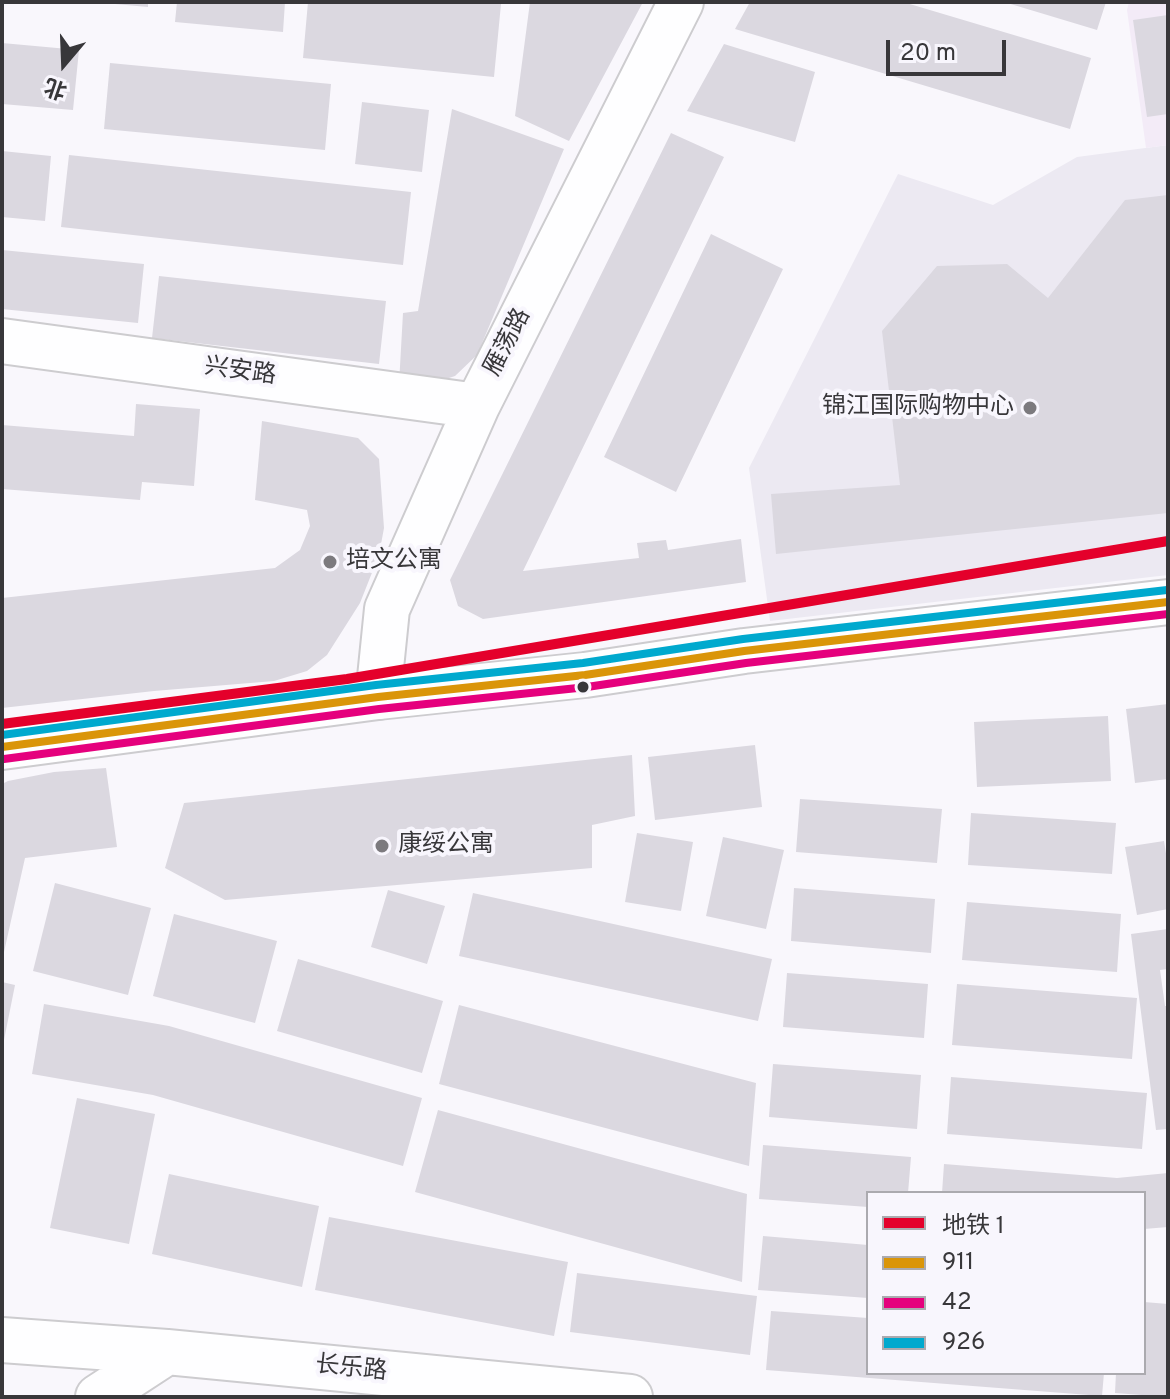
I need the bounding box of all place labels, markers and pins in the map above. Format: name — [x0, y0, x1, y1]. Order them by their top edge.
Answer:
place label: 锦江国际购物中心 — [822, 394, 1014, 422]
marker: 锦江国际购物中心 — [1021, 399, 1039, 417]
place label: 培文公寓 — [346, 548, 442, 576]
marker: 培文公寓 — [321, 553, 339, 571]
unlabelled marker — [575, 679, 591, 695]
place label: 康绥公寓 — [398, 832, 494, 860]
marker: 康绥公寓 — [373, 837, 391, 855]

